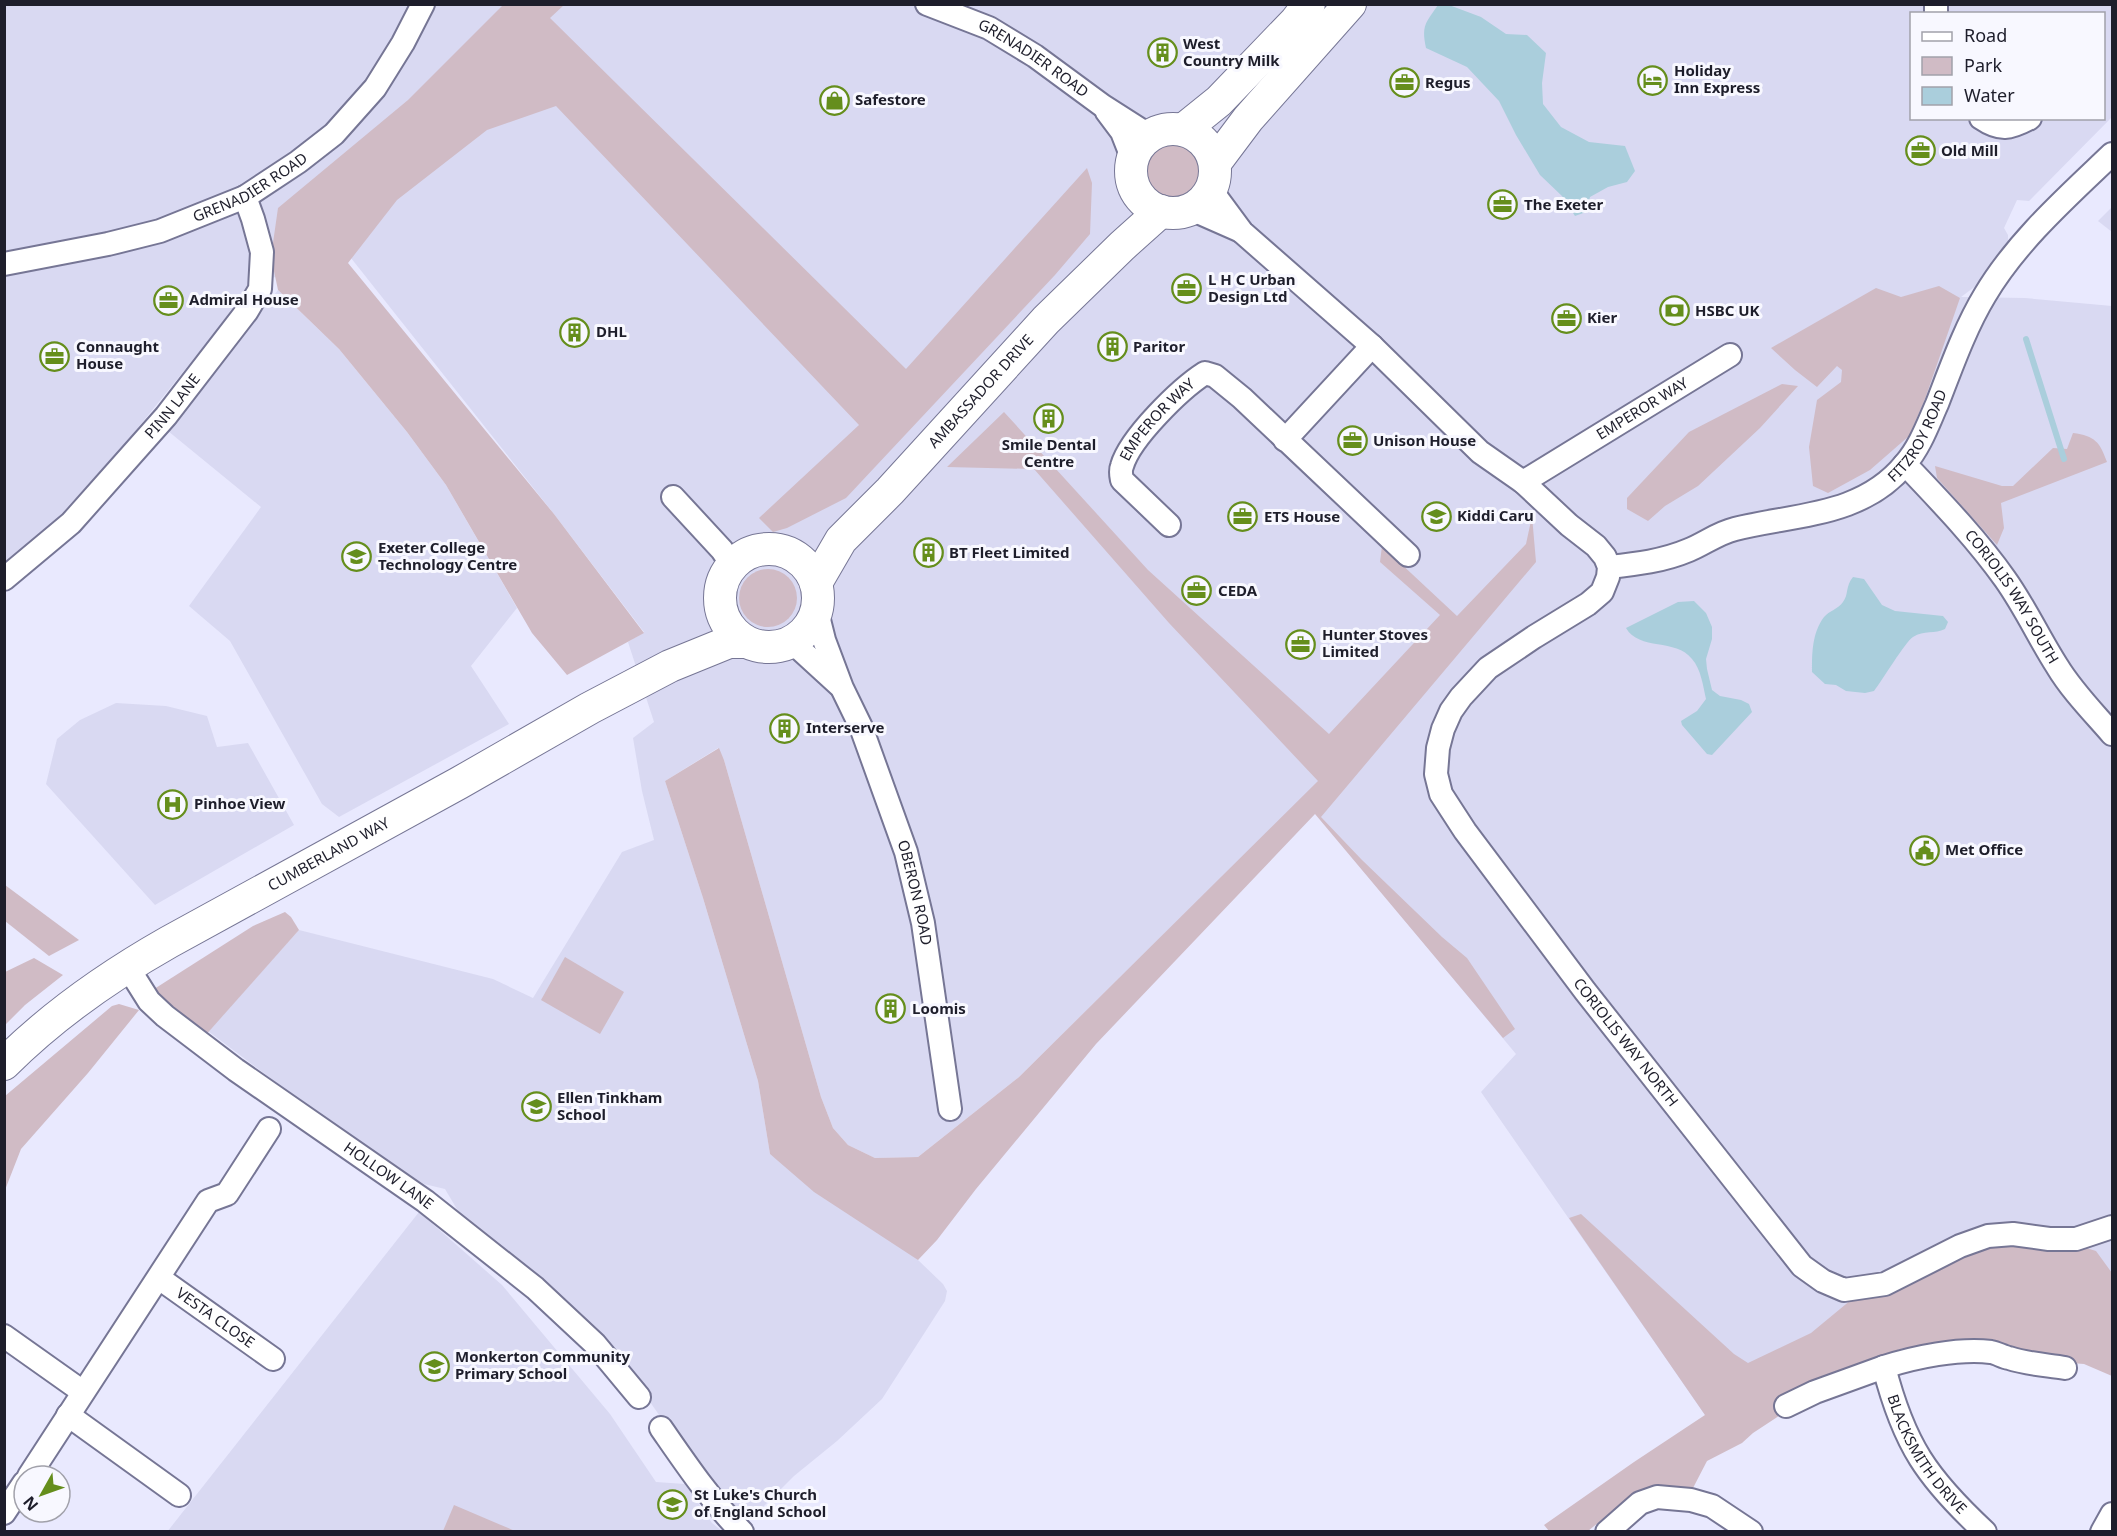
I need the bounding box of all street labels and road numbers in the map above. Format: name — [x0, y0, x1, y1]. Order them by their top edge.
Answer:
street label: GRENADIER ROAD — [976, 14, 1093, 101]
street label: GRENADIER ROAD — [190, 147, 311, 226]
street label: AMBASSADOR DRIVE — [923, 329, 1037, 452]
street label: PINN LANE — [140, 369, 204, 443]
street label: EMPEROR WAY — [1592, 372, 1692, 444]
street label: EMPEROR WAY — [1114, 373, 1199, 464]
street label: FITZROY ROAD — [1883, 386, 1951, 486]
street label: CORIOLIS WAY SOUTH — [1961, 525, 2064, 667]
street label: CUMBERLAND WAY — [264, 812, 393, 895]
street label: OBERON ROAD — [893, 837, 937, 946]
street label: CORIOLIS WAY NORTH — [1570, 973, 1683, 1110]
street label: HOLLOW LANE — [340, 1137, 438, 1213]
street label: VESTA CLOSE — [173, 1282, 259, 1352]
street label: BLACKSMITH DRIVE — [1883, 1392, 1972, 1518]

